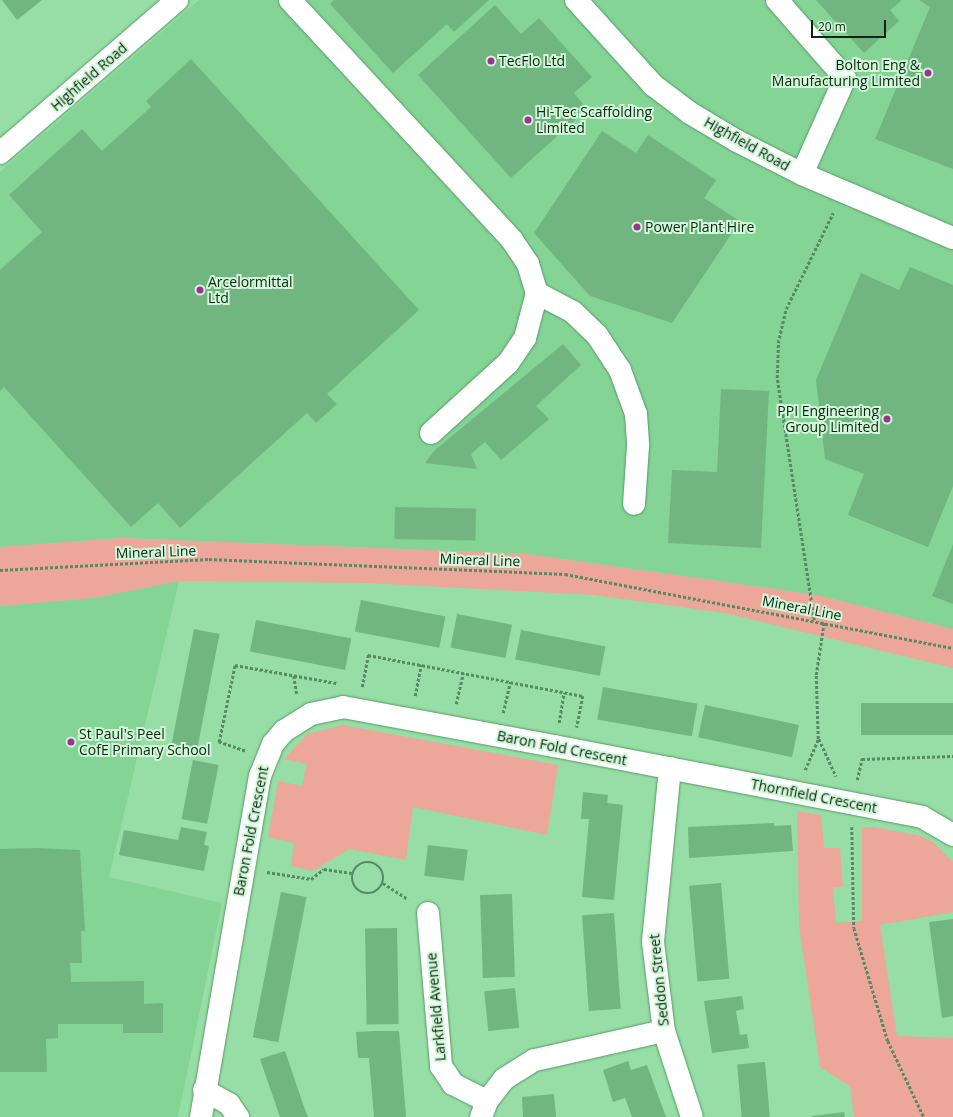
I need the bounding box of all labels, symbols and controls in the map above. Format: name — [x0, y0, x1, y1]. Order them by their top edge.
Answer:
scale bar — [813, 12, 888, 38]
text: 20 m — [818, 18, 846, 35]
street label: Highfield Road — [48, 39, 130, 115]
place label: TecFlo Ltd — [499, 53, 565, 69]
marker: TecFlo Ltd — [486, 56, 496, 66]
place label: Bolton Eng & Manufacturing Limited — [772, 57, 920, 90]
marker: Bolton Eng & Manufacturing Limited — [923, 68, 933, 78]
place label: Hi-Tec Scaffolding Limited — [536, 104, 652, 136]
street label: Highfield Road — [701, 114, 793, 174]
marker: Hi-Tec Scaffolding Limited — [523, 115, 533, 125]
place label: Power Plant Hire — [645, 219, 754, 235]
marker: Power Plant Hire — [632, 222, 642, 232]
place label: Arcelormittal Ltd — [208, 274, 293, 306]
marker: Arcelormittal Ltd — [195, 285, 205, 295]
place label: PPI Engineering Group Limited — [777, 403, 879, 436]
marker: PPI Engineering Group Limited — [882, 414, 892, 424]
street label: Mineral Line — [115, 542, 197, 562]
street label: Mineral Line — [439, 550, 521, 570]
street label: Mineral Line — [761, 592, 843, 624]
place label: St Paul's Peel CofE Primary School — [79, 726, 211, 758]
street label: Baron Fold Crescent — [496, 727, 628, 769]
marker: St Paul's Peel CofE Primary School — [66, 737, 76, 747]
street label: Baron Fold Crescent — [230, 765, 272, 897]
street label: Thornfield Crescent — [750, 776, 878, 816]
street label: Seddon Street — [646, 933, 672, 1027]
street label: Larkfield Avenue — [423, 952, 449, 1062]

